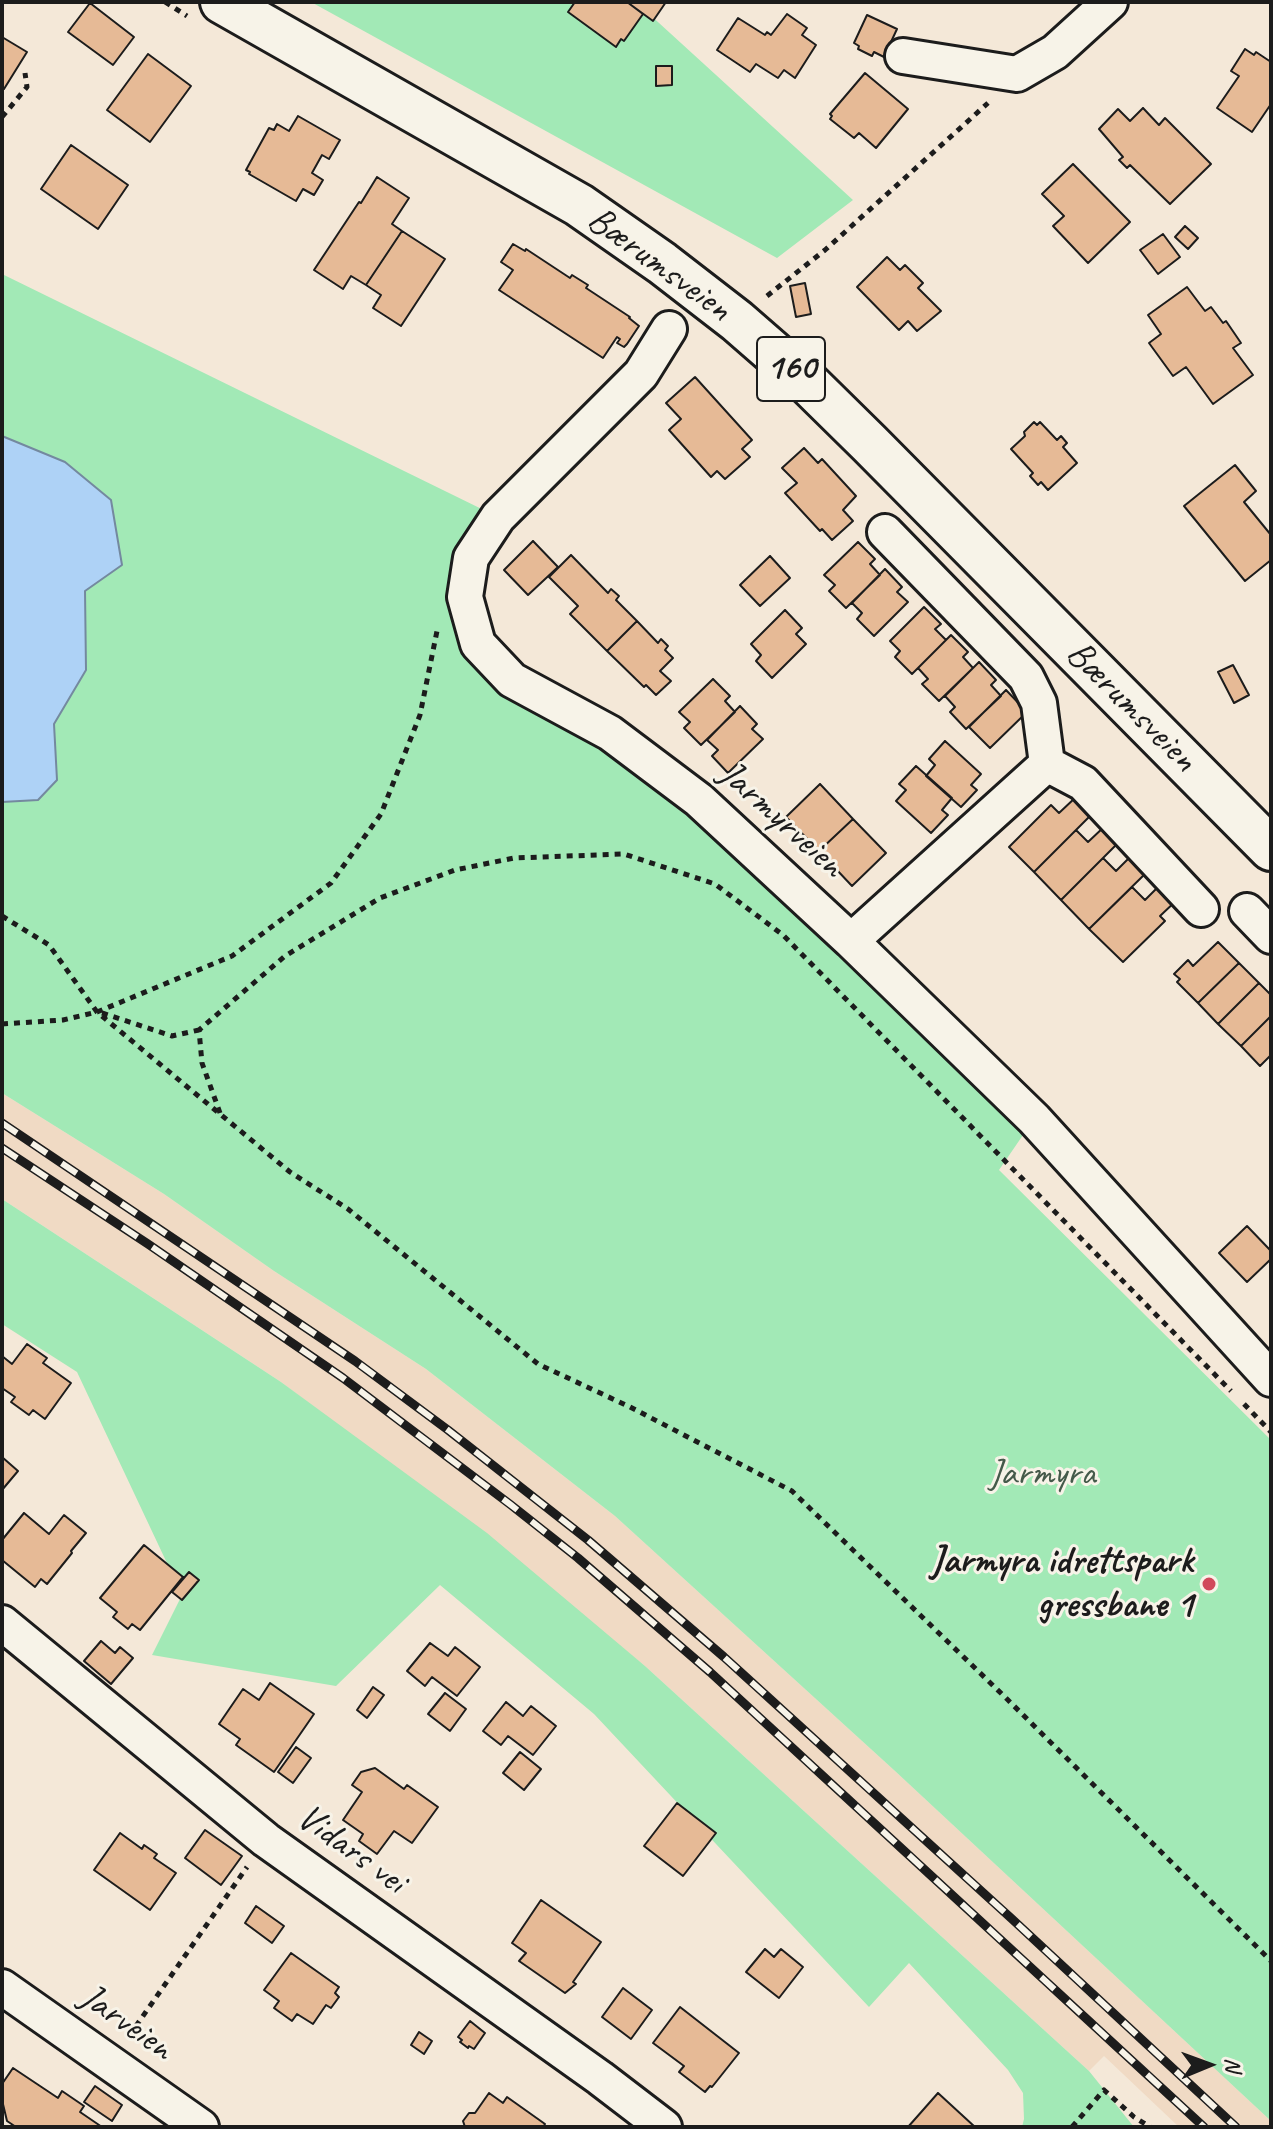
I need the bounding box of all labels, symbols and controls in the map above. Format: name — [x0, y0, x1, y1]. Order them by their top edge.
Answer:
street label: Bærumsveien — [578, 197, 740, 333]
road number: 160 — [757, 337, 825, 401]
street label: Bærumsveien — [1056, 632, 1206, 782]
street label: Jarmyrveien — [709, 752, 853, 888]
park label: Jarmyra — [989, 1451, 1095, 1497]
place label: Jarmyra idrettspark gressbane 1 — [930, 1539, 1193, 1628]
marker: Jarmyra idrettspark gressbane 1 — [1200, 1575, 1218, 1593]
street label: Vidars vei — [288, 1795, 414, 1905]
street label: Jarveien — [71, 1975, 181, 2071]
north arrow — [1169, 2025, 1249, 2105]
text: N — [1219, 2058, 1247, 2072]

